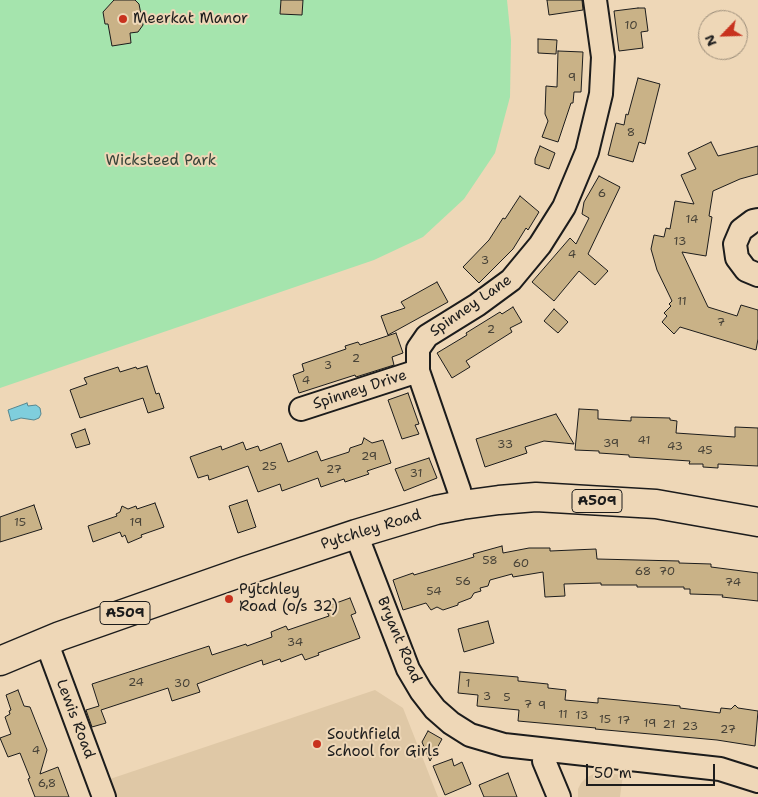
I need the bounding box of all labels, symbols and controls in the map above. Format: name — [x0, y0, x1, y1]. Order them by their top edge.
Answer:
place label: Meerkat Manor — [133, 10, 248, 28]
north arrow — [698, 10, 748, 60]
marker: Meerkat Manor — [117, 13, 129, 25]
house number: 10 — [624, 19, 638, 33]
text: N — [700, 32, 721, 49]
house number: 9 — [568, 71, 576, 85]
house number: 8 — [627, 126, 635, 140]
park label: Wicksteed Park — [106, 152, 216, 170]
house number: 6 — [598, 187, 606, 201]
house number: 14 — [686, 213, 698, 227]
house number: 13 — [674, 235, 686, 249]
house number: 4 — [568, 248, 576, 262]
house number: 3 — [481, 254, 489, 268]
street label: Spinney Lane — [427, 271, 515, 341]
house number: 11 — [677, 295, 687, 309]
house number: 7 — [717, 316, 725, 330]
house number: 2 — [487, 323, 495, 337]
house number: 2 — [352, 352, 360, 366]
house number: 3 — [324, 359, 332, 373]
street label: Spinney Drive — [311, 366, 409, 414]
house number: 4 — [302, 374, 310, 388]
house number: 41 — [638, 434, 650, 448]
house number: 39 — [603, 437, 619, 451]
house number: 33 — [497, 438, 513, 452]
house number: 43 — [667, 440, 683, 454]
house number: 45 — [697, 444, 713, 458]
house number: 29 — [361, 450, 377, 464]
house number: 25 — [261, 460, 277, 474]
house number: 27 — [326, 463, 342, 477]
house number: 31 — [410, 467, 422, 481]
road number: A509 — [572, 490, 622, 512]
street label: Pytchley Road — [319, 506, 423, 554]
house number: 15 — [14, 516, 26, 530]
house number: 19 — [130, 516, 142, 530]
house number: 58 — [482, 554, 498, 568]
house number: 60 — [513, 557, 529, 571]
house number: 68 — [635, 565, 651, 579]
house number: 70 — [659, 565, 675, 579]
house number: 56 — [455, 575, 471, 589]
house number: 74 — [725, 576, 741, 590]
place label: Pytchley Road (o/s 32) — [239, 581, 338, 616]
house number: 54 — [426, 585, 442, 599]
marker: Pytchley Road (o/s 32) — [223, 593, 235, 605]
street label: Bryant Road — [373, 594, 425, 686]
road number: A509 — [100, 602, 150, 624]
house number: 34 — [287, 636, 303, 650]
house number: 24 — [128, 676, 144, 690]
street label: Lewis Road — [52, 677, 98, 761]
house number: 30 — [174, 677, 190, 691]
house number: 1 — [465, 677, 471, 691]
house number: 3 — [483, 690, 491, 704]
house number: 5 — [503, 691, 511, 705]
house number: 7 — [524, 698, 532, 712]
house number: 9 — [538, 699, 546, 713]
house number: 11 — [558, 708, 568, 722]
house number: 13 — [576, 709, 588, 723]
house number: 15 — [599, 713, 611, 727]
house number: 17 — [618, 714, 630, 728]
house number: 19 — [644, 717, 656, 731]
house number: 21 — [663, 718, 675, 732]
house number: 23 — [682, 720, 698, 734]
house number: 27 — [720, 723, 736, 737]
place label: Southfield School for Girls — [327, 726, 439, 761]
marker: Southfield School for Girls — [311, 738, 323, 750]
house number: 4 — [32, 744, 40, 758]
scale bar — [588, 754, 717, 786]
text: 50 m — [594, 763, 632, 783]
house number: 6,8 — [38, 777, 56, 791]

